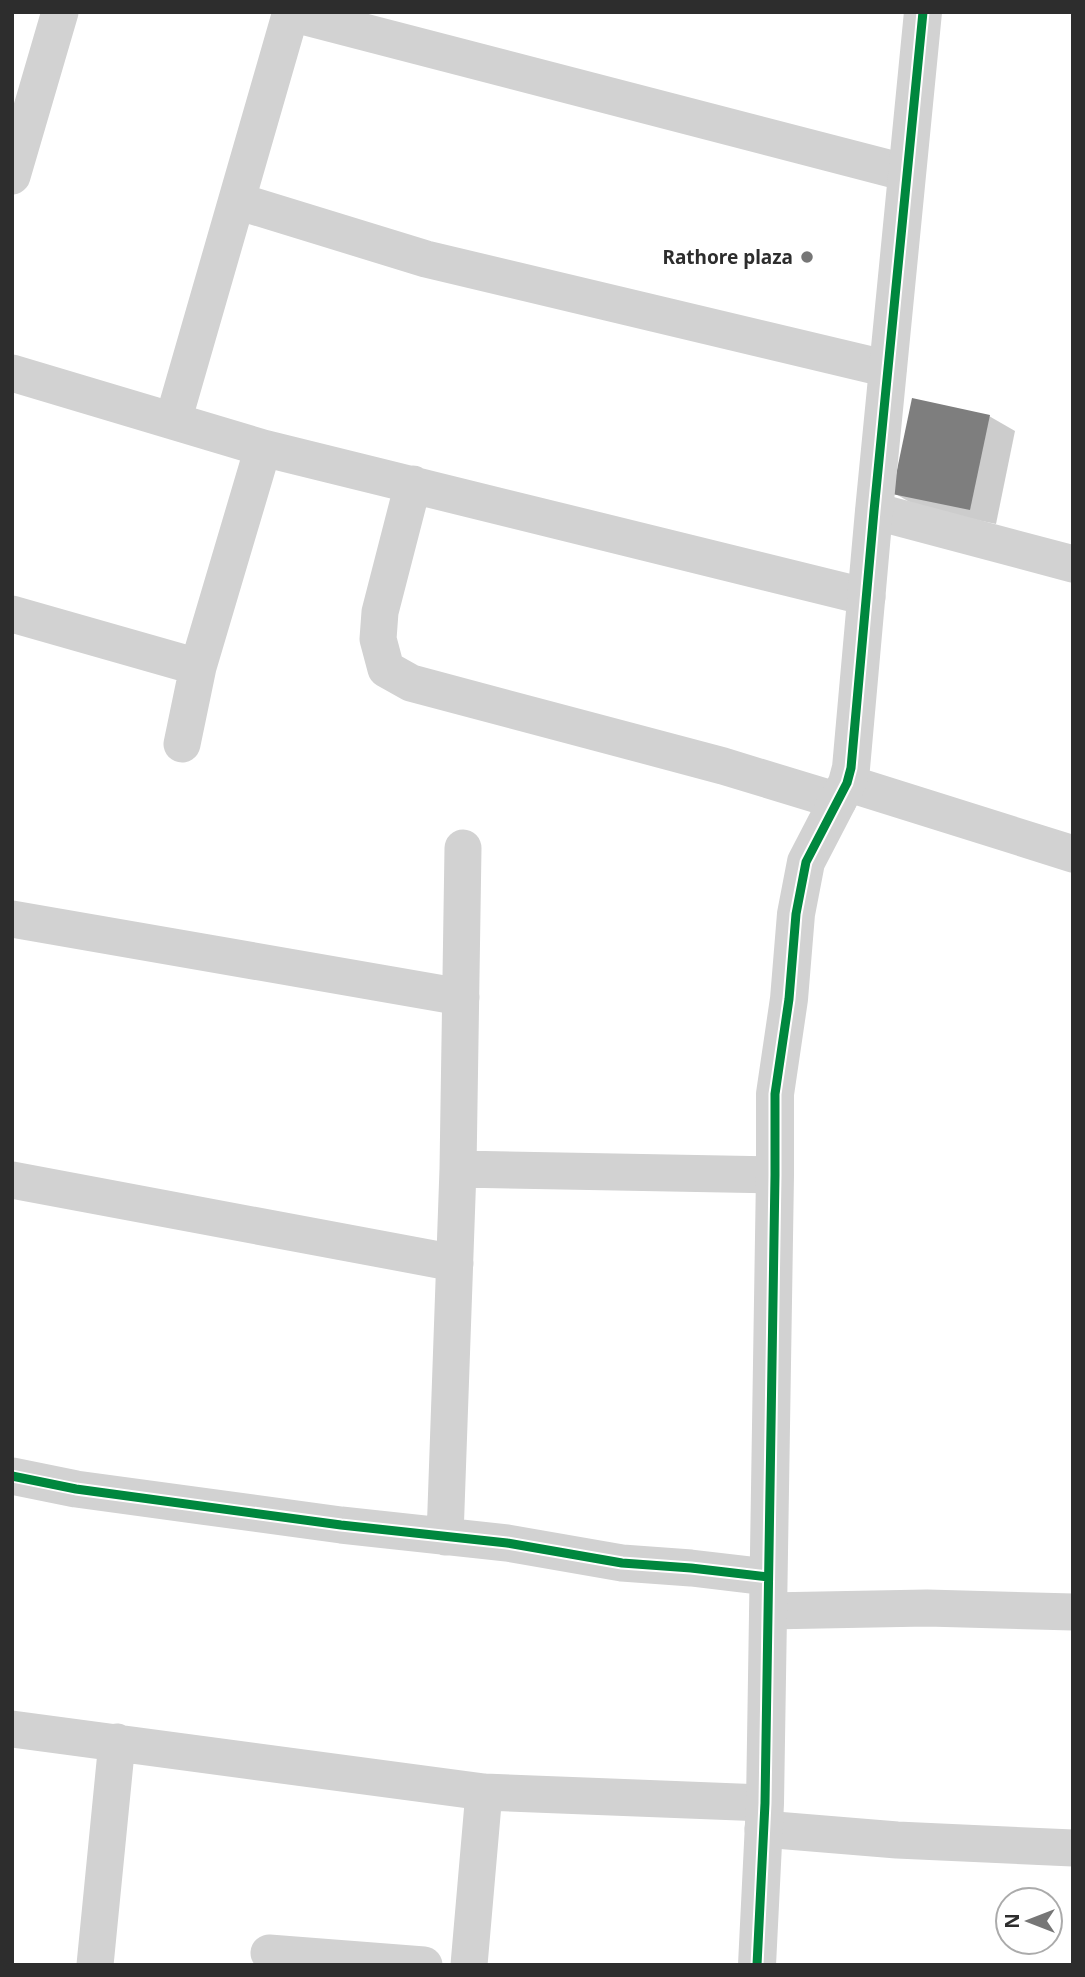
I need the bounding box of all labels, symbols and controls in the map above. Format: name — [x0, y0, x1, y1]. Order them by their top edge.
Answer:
place label: Rathore plaza — [662, 244, 793, 270]
marker: Rathore plaza — [799, 249, 815, 265]
north arrow — [994, 1886, 1064, 1956]
text: N — [999, 1913, 1025, 1929]

